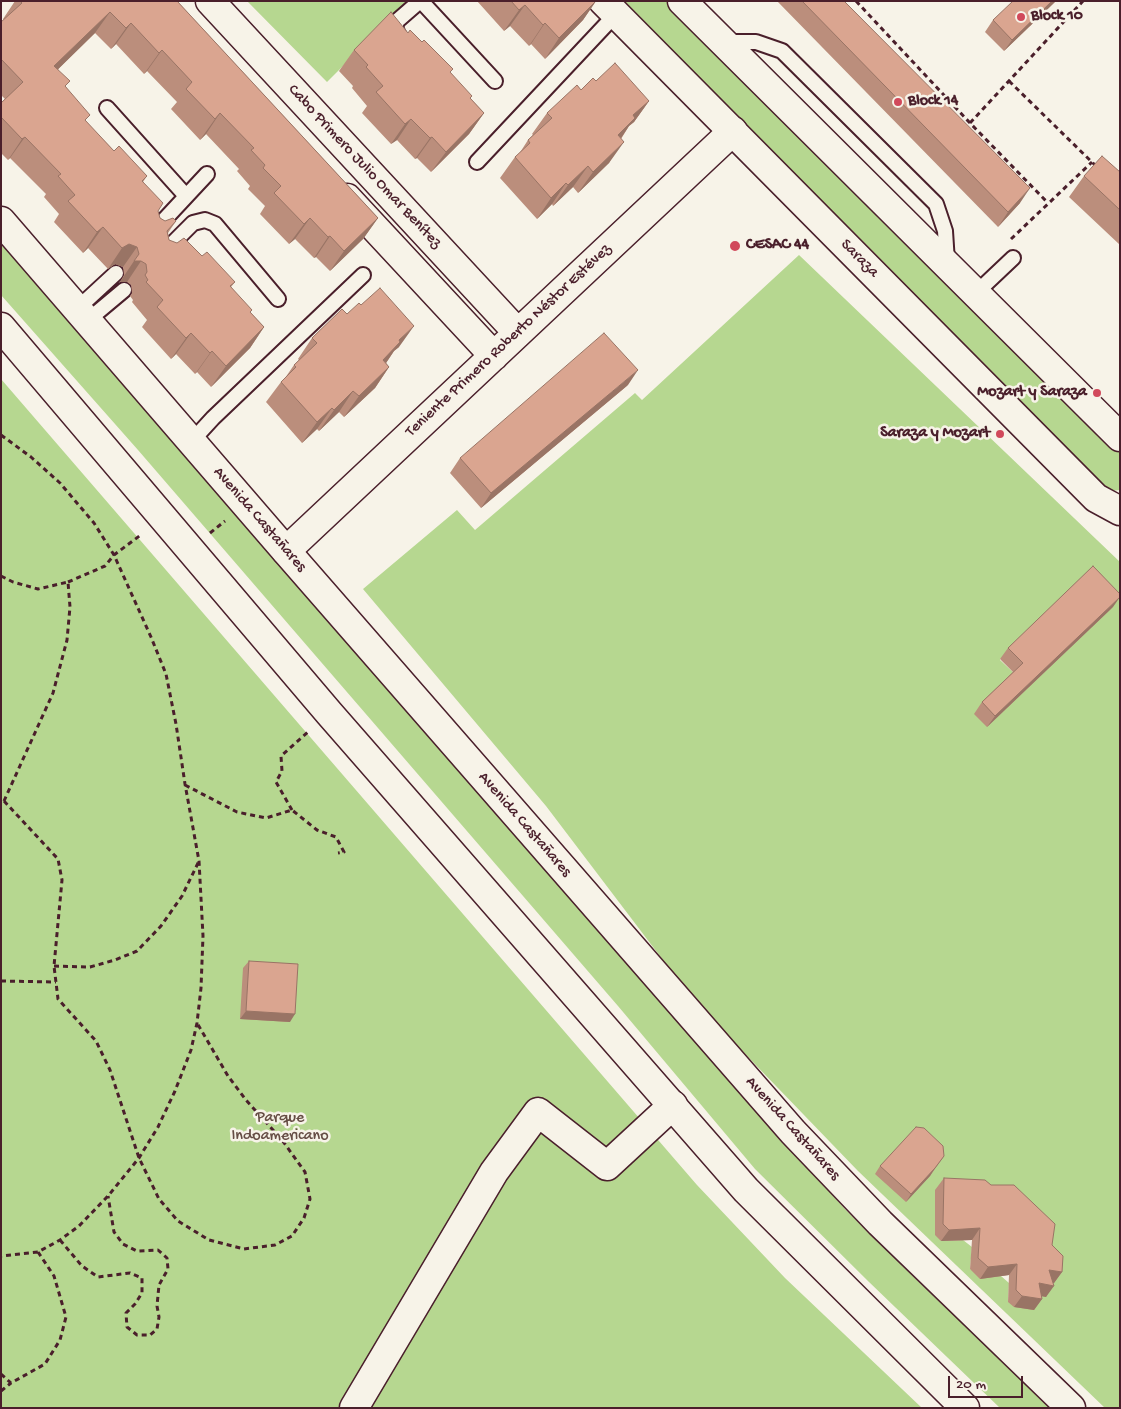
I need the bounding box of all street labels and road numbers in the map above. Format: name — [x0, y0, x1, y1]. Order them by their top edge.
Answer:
street label: Cabo Primero Julio Omar Benítez — [283, 81, 445, 253]
street label: Saraza — [836, 236, 882, 282]
street label: Teniente Primero Roberto Néstor Estévez — [402, 240, 616, 442]
street label: Avenida Castañares — [208, 464, 310, 576]
street label: Avenida Castañares — [473, 769, 575, 881]
street label: Avenida Castañares — [740, 1073, 844, 1185]

